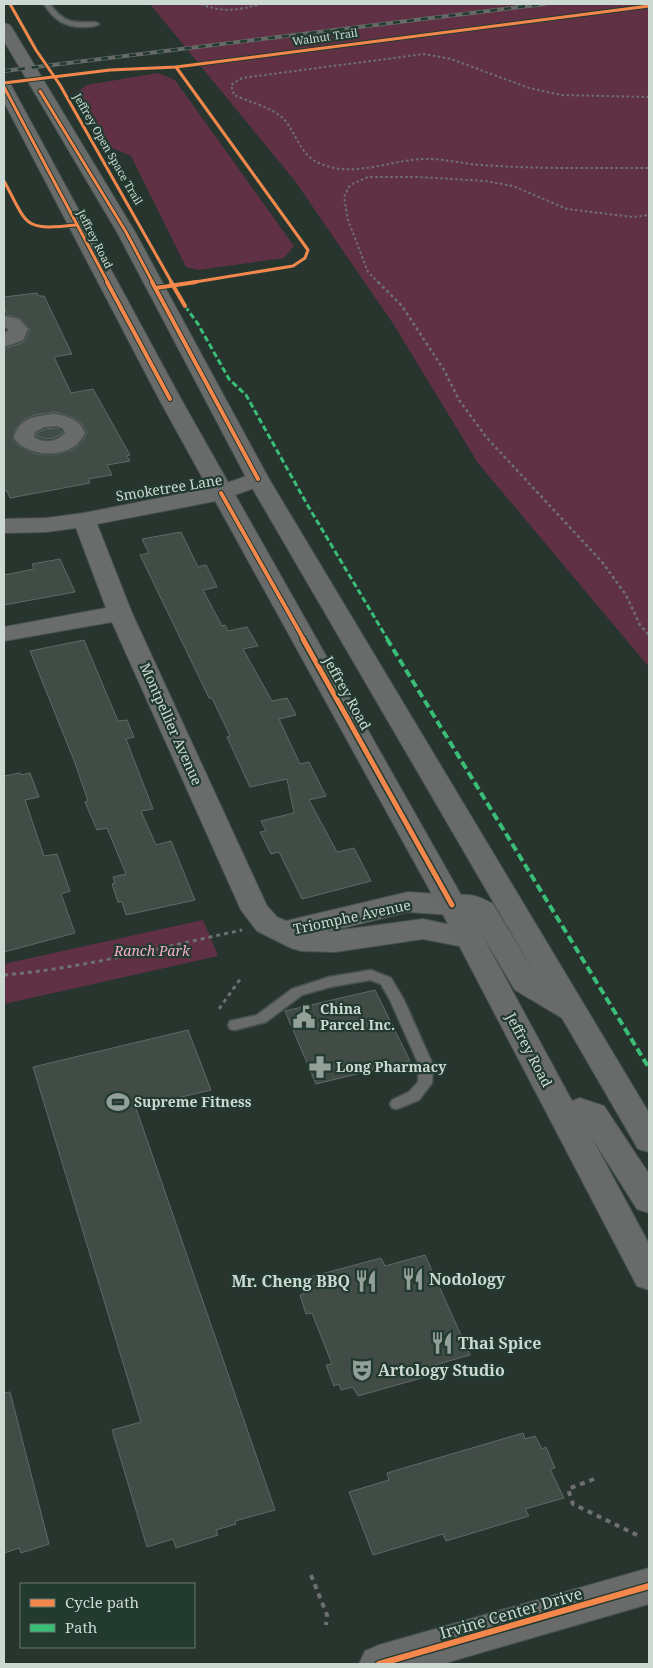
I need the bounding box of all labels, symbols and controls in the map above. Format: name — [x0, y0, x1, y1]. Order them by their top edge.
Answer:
street label: Walnut Trail — [291, 24, 359, 49]
street label: Jeffrey Open Space Trail — [70, 89, 147, 208]
street label: Jeffrey Road — [74, 206, 117, 271]
street label: Smoketree Lane — [114, 470, 224, 505]
street label: Jeffrey Road — [319, 652, 376, 733]
street label: Montpellier Avenue — [136, 660, 207, 788]
street label: Triomphe Avenue — [291, 895, 412, 938]
park label: Ranch Park — [113, 941, 191, 960]
place label: China Parcel Inc. — [320, 999, 395, 1034]
public building icon: China Parcel Inc. — [291, 1004, 317, 1030]
street label: Jeffrey Road — [501, 1008, 557, 1091]
pharmacy icon: Long Pharmacy — [307, 1054, 333, 1080]
place label: Long Pharmacy — [336, 1057, 447, 1076]
sports icon: Supreme Fitness — [105, 1089, 131, 1115]
place label: Supreme Fitness — [134, 1092, 252, 1111]
restaurant icon: Nodology — [400, 1266, 426, 1292]
restaurant icon: Mr. Cheng BBQ — [353, 1268, 379, 1294]
place label: Nodology — [429, 1268, 506, 1290]
place label: Mr. Cheng BBQ — [231, 1270, 350, 1292]
restaurant icon: Thai Spice — [429, 1330, 455, 1356]
place label: Thai Spice — [458, 1332, 541, 1354]
theatre icon: Artology Studio — [349, 1357, 375, 1383]
place label: Artology Studio — [378, 1359, 505, 1381]
street label: Irvine Center Drive — [437, 1582, 585, 1644]
legend — [20, 1583, 195, 1648]
text: Cycle path — [65, 1592, 140, 1612]
text: Path — [65, 1617, 98, 1637]

